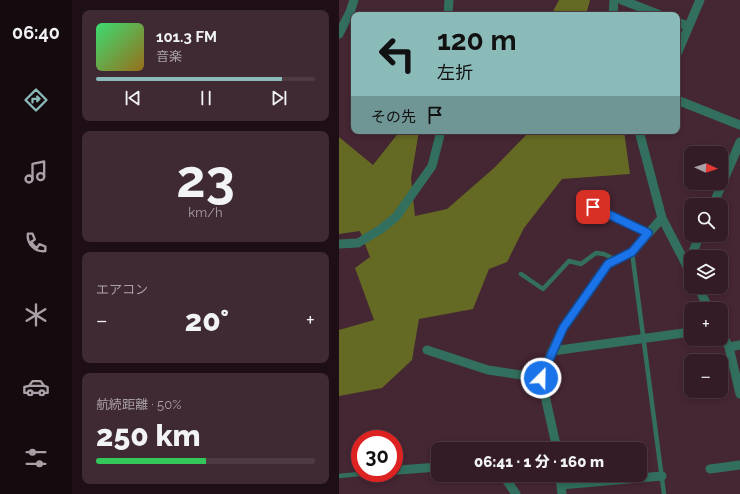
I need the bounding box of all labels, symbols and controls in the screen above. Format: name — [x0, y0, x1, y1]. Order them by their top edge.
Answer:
text: 06:40 — [12, 22, 60, 43]
text: 120 m — [437, 24, 517, 57]
text: 101.3 FM — [156, 28, 217, 46]
icon: left — [371, 28, 423, 80]
text: 音楽 — [156, 49, 182, 64]
text: 左折 — [437, 62, 473, 83]
icon: directions — [22, 86, 50, 114]
icon: previous — [122, 87, 144, 109]
icon: pause — [195, 87, 217, 109]
icon: next — [268, 87, 290, 109]
icon: arrive — [424, 104, 446, 126]
text: その先 — [371, 108, 416, 126]
north arrow — [684, 146, 728, 190]
map controls — [684, 146, 728, 398]
text: 23 — [176, 148, 235, 209]
icon: music — [22, 158, 50, 186]
pin — [576, 190, 610, 224]
icon: arrive — [582, 196, 604, 218]
button: search — [684, 198, 728, 242]
text: km/h — [188, 205, 223, 220]
icon: phone — [22, 229, 50, 257]
button: layers — [684, 250, 728, 294]
text: エアコン — [96, 282, 148, 297]
icon: climate — [22, 301, 50, 329]
button: + — [684, 302, 728, 346]
text: 20° — [185, 303, 229, 338]
text: − — [96, 307, 108, 333]
text: + — [306, 307, 315, 333]
button: − — [684, 354, 728, 398]
position arrow — [520, 357, 562, 399]
icon: car — [22, 373, 50, 401]
text: 航続距離 · 50% — [96, 397, 181, 412]
text: 250 km — [96, 418, 201, 453]
speed limit sign: 30 — [351, 430, 403, 482]
icon: filters — [22, 444, 50, 472]
text: 06:41 · 1 分 · 160 m — [474, 453, 604, 471]

